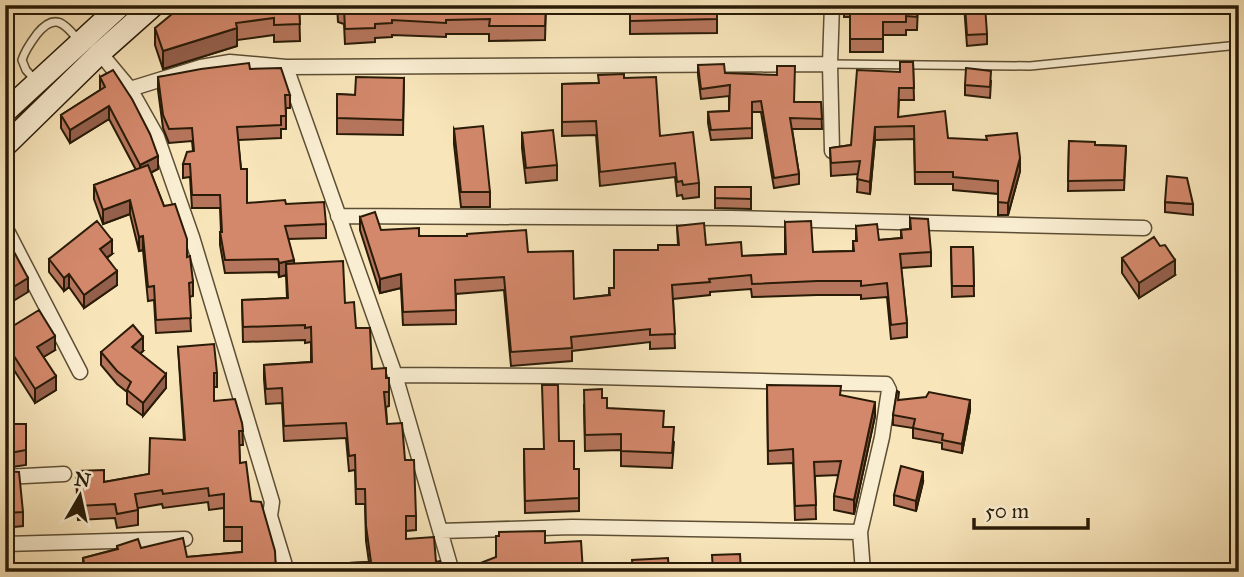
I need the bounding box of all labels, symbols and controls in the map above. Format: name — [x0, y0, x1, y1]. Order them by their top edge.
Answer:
north arrow — [46, 462, 116, 532]
text: N — [73, 467, 92, 492]
scale bar — [974, 486, 1088, 530]
text: 50 m — [985, 498, 1030, 524]

